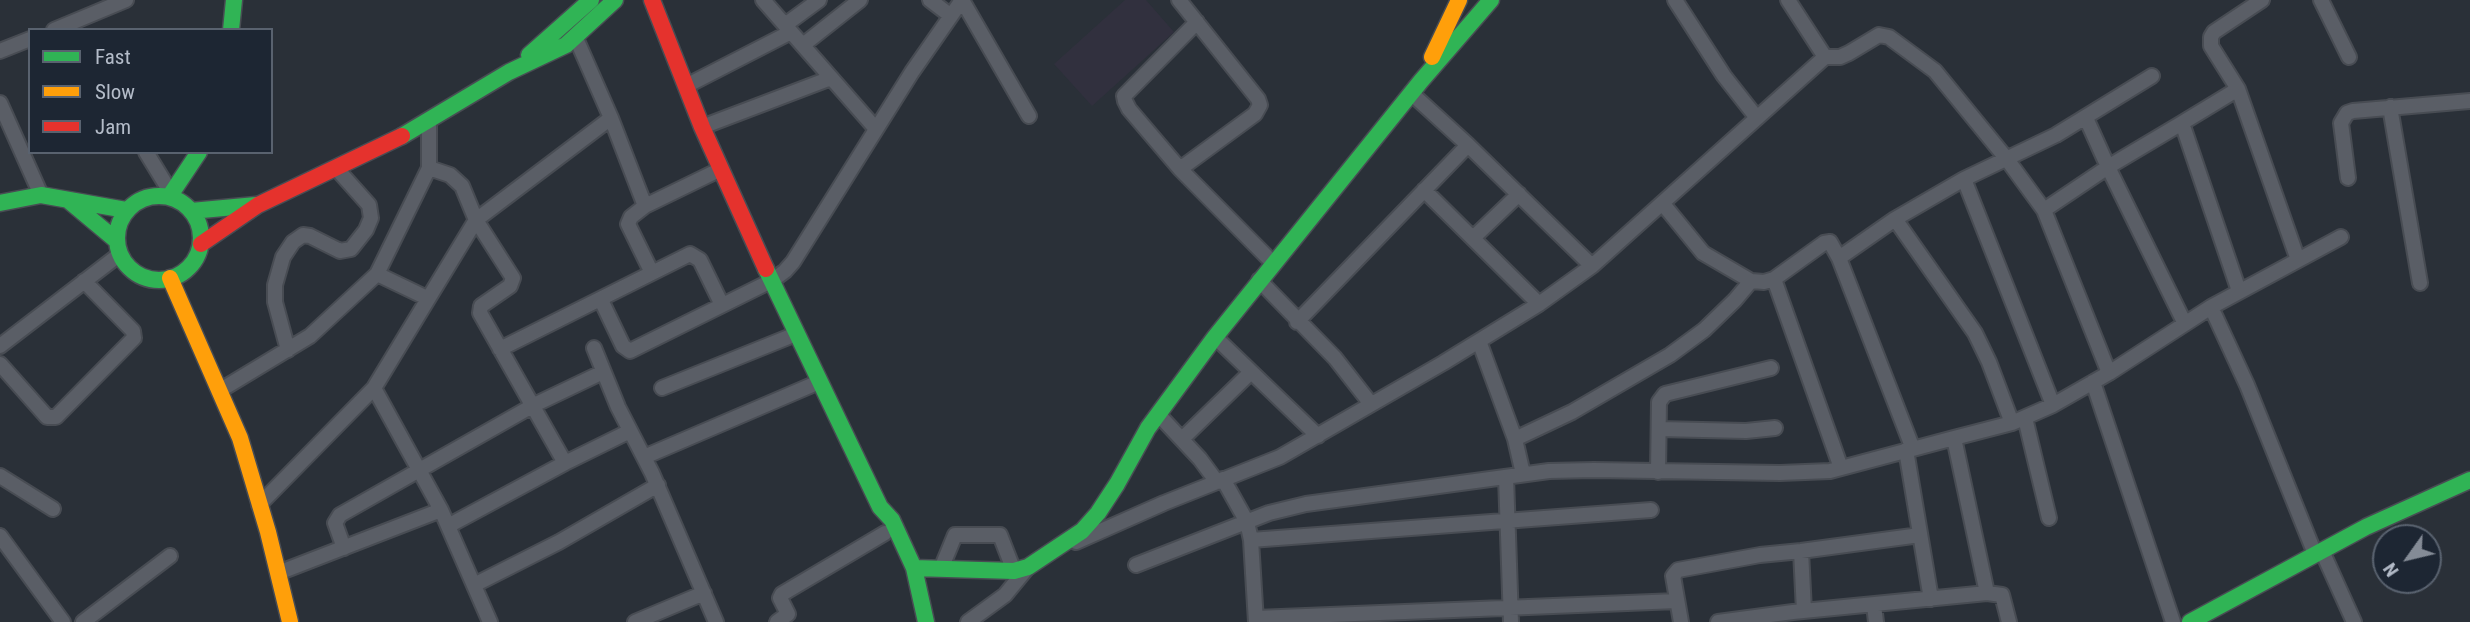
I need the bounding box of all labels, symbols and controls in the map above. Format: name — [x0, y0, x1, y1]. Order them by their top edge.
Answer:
legend — [28, 28, 273, 154]
text: Fast — [95, 45, 131, 69]
text: Slow — [95, 80, 135, 104]
text: Jam — [95, 115, 131, 139]
north arrow — [2372, 524, 2442, 594]
text: N — [2378, 559, 2404, 581]

